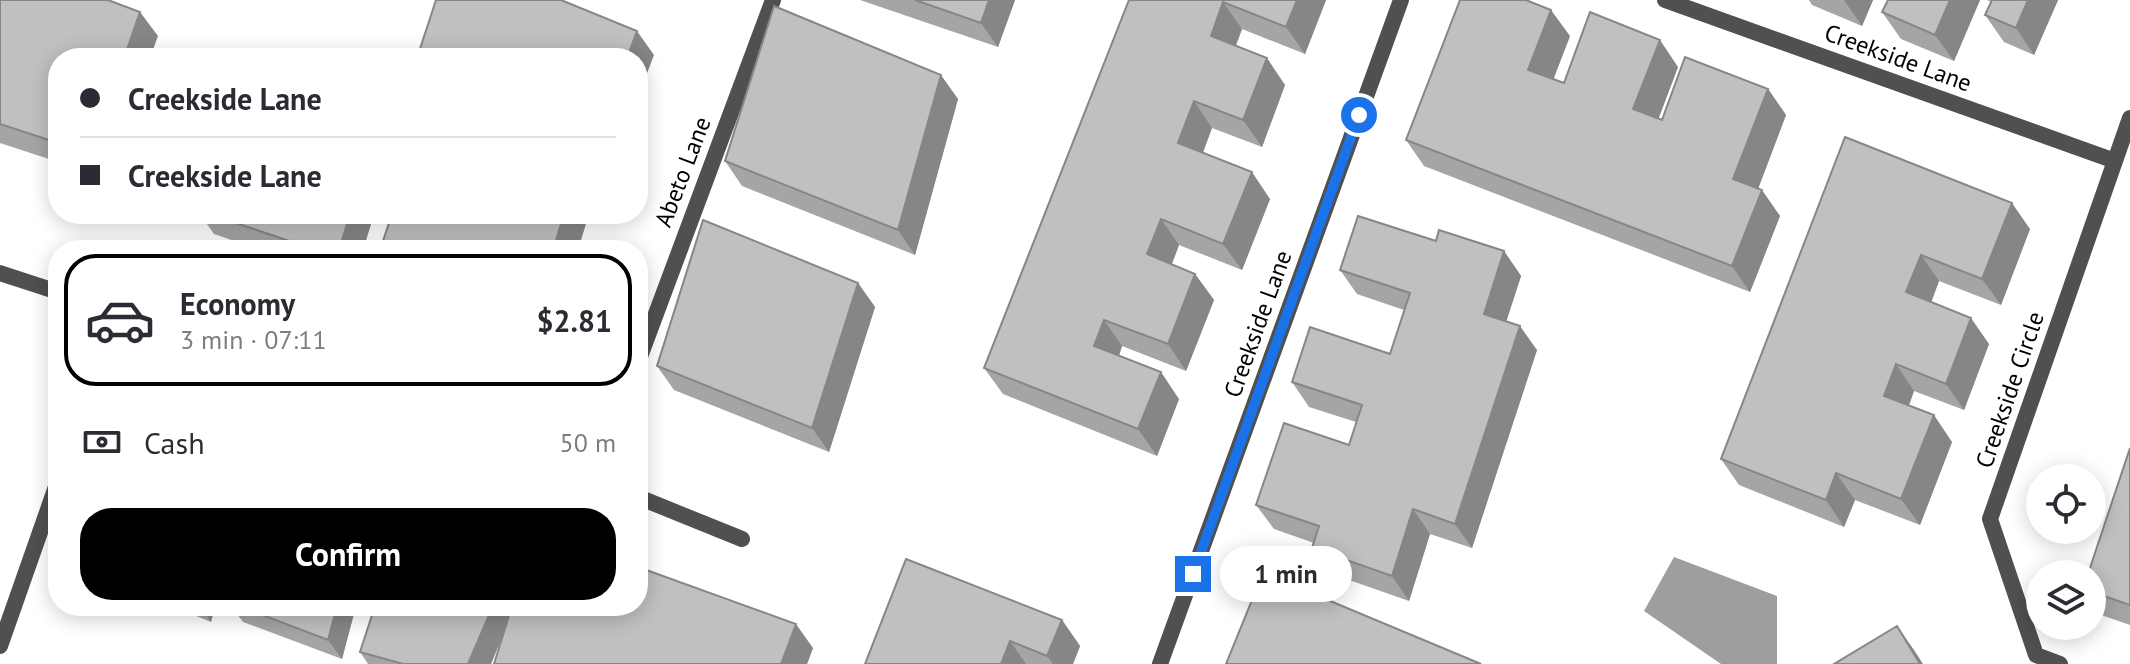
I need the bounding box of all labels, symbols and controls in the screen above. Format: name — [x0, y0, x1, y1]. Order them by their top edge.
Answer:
street label: Creekside Lane — [1820, 17, 1976, 98]
text: Creekside Lane — [128, 79, 322, 118]
route start — [1341, 97, 1377, 133]
street label: Abeto Lane — [647, 112, 718, 231]
text: Creekside Lane — [128, 156, 322, 195]
street label: Creekside Lane — [1217, 246, 1298, 402]
icon: car — [84, 284, 156, 356]
text: Economy — [180, 284, 295, 323]
text: $2.81 — [537, 301, 612, 340]
street label: Creekside Circle — [1968, 308, 2051, 472]
text: 3 min · 07:11 — [180, 323, 327, 356]
icon: cash — [80, 420, 124, 464]
text: Cash — [144, 423, 205, 462]
text: 50 m — [560, 426, 616, 459]
map controls — [2026, 464, 2106, 640]
button: locate — [2026, 464, 2106, 544]
button: Confirm — [80, 508, 616, 600]
callout: 1 min — [1221, 546, 1353, 602]
route end — [1175, 556, 1211, 592]
text: 1 min — [1254, 557, 1318, 590]
button: layers — [2026, 560, 2106, 640]

